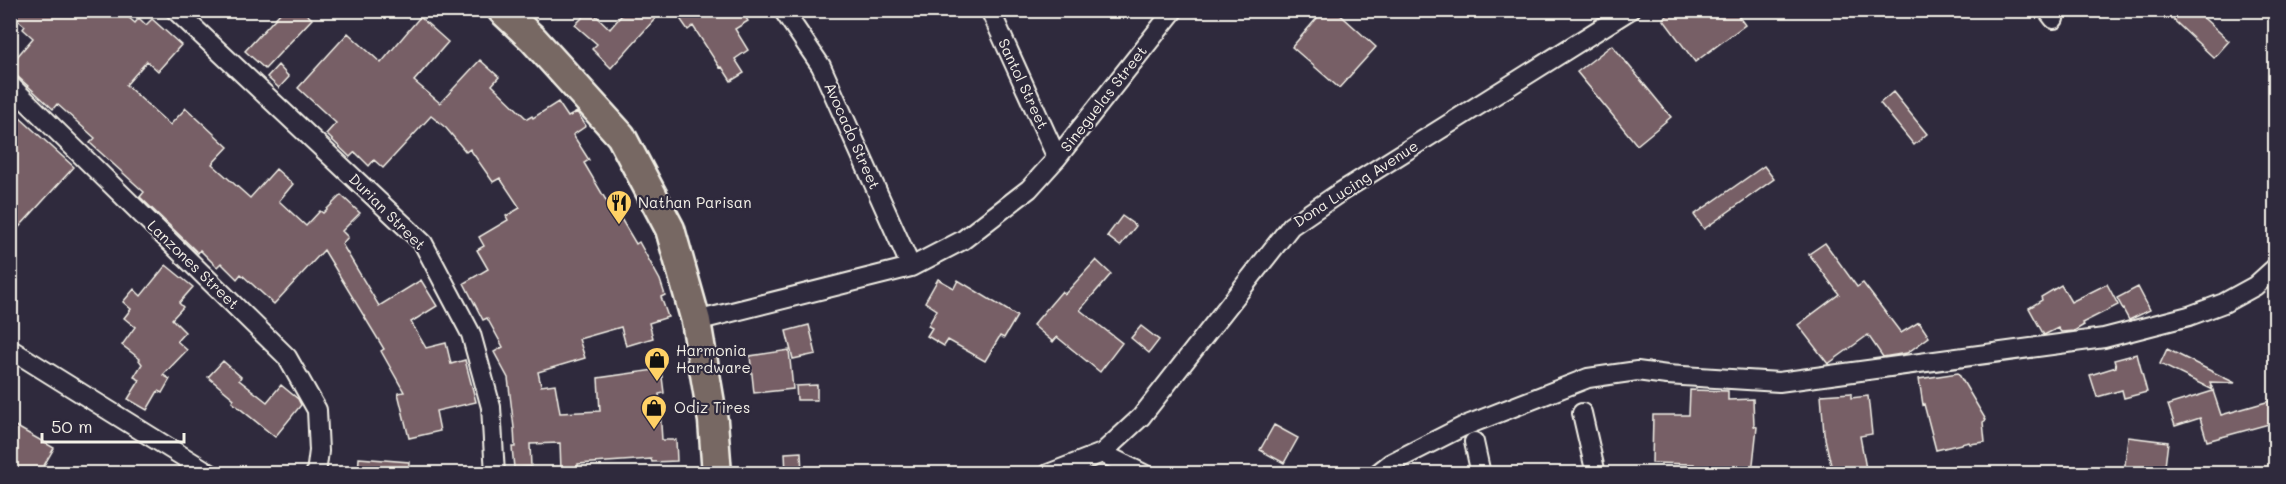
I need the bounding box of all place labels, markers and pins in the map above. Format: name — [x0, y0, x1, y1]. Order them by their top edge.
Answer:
restaurant icon: Nathan Parisan — [604, 188, 634, 226]
place label: Nathan Parisan — [638, 192, 752, 212]
place label: Harmonia Hardware — [676, 340, 751, 377]
shop icon: Harmonia Hardware — [642, 345, 672, 383]
shop icon: Odiz Tires — [639, 393, 669, 431]
place label: Odiz Tires — [674, 397, 750, 417]

